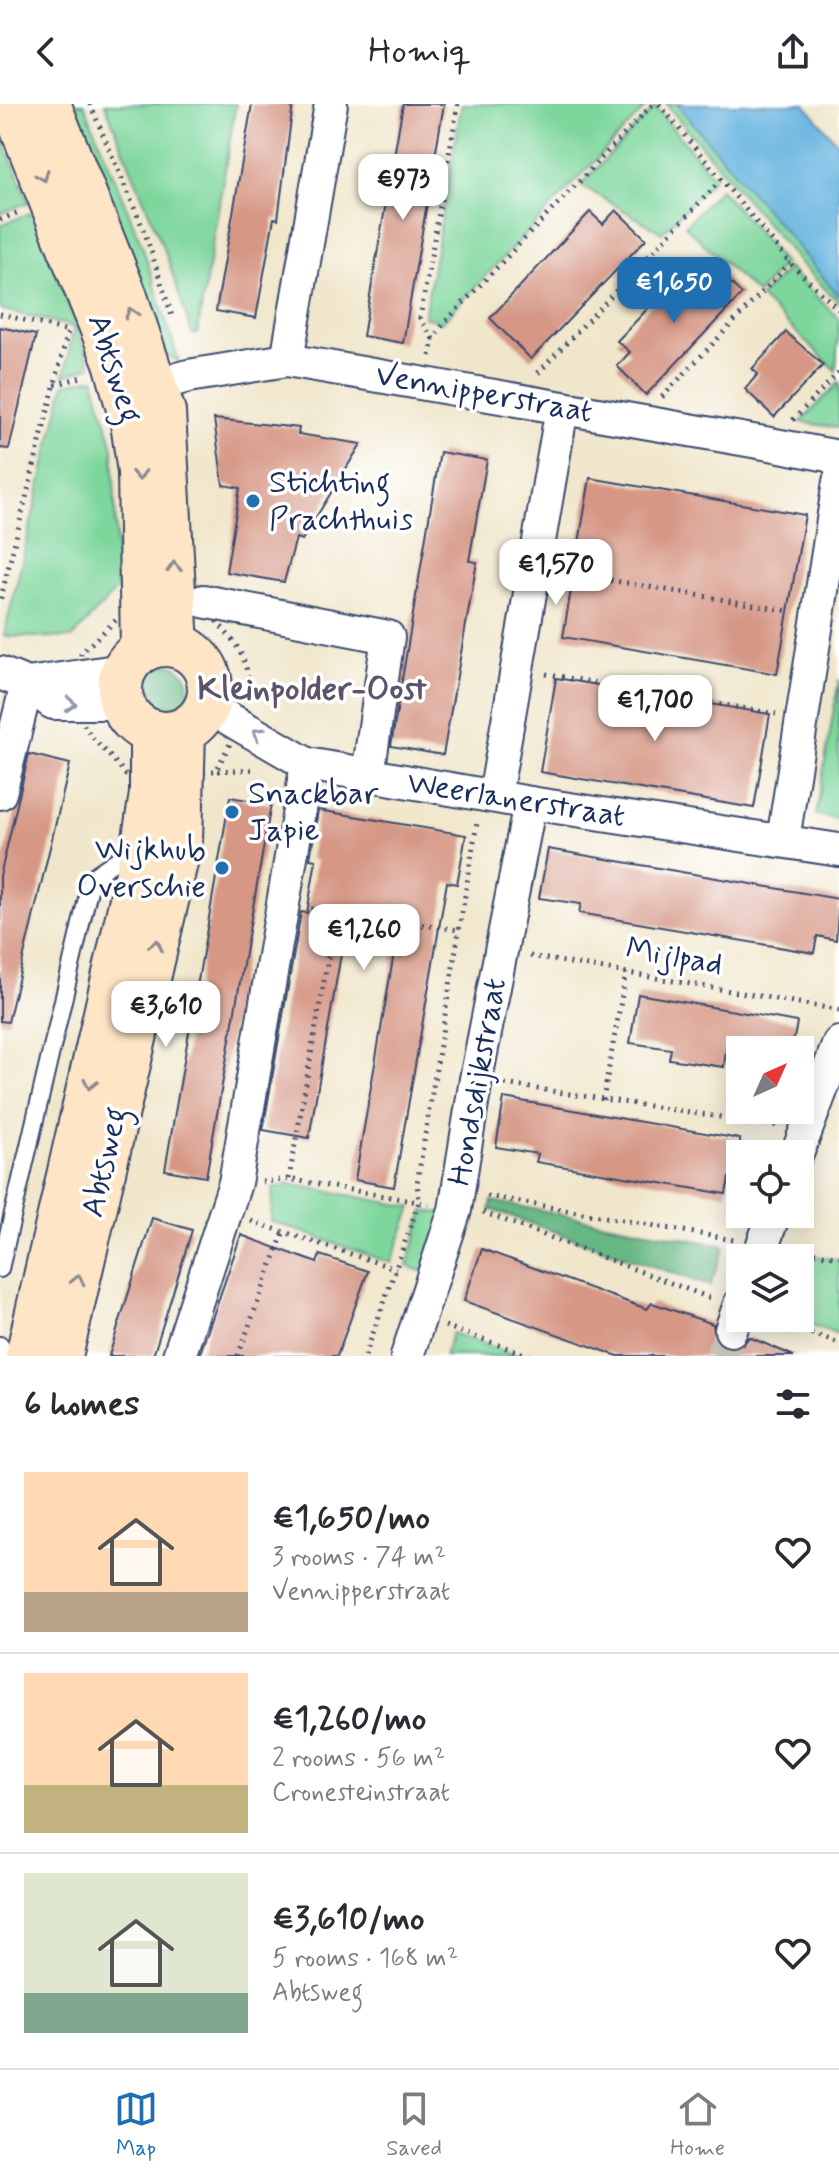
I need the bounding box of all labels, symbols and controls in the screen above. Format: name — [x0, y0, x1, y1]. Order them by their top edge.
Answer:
text: Homiq — [368, 29, 471, 76]
icon: back — [24, 30, 68, 74]
icon: share — [771, 30, 815, 74]
pin: €973 — [356, 154, 450, 222]
text: €973 — [376, 163, 430, 197]
one-way arrow — [34, 168, 50, 182]
pin: €1,650 — [609, 257, 739, 325]
text: €1,650 — [635, 266, 713, 300]
one-way arrow — [124, 306, 140, 320]
street label: Abtsweg — [74, 309, 151, 430]
street label: Vennipperstraat — [372, 354, 596, 434]
place label: Stichting Prachthuis — [269, 462, 413, 541]
one-way arrow — [131, 469, 148, 482]
marker: Stichting Prachthuis — [244, 492, 262, 510]
pin: €1,570 — [491, 539, 621, 607]
text: €1,570 — [517, 548, 595, 582]
one-way arrow — [165, 560, 182, 573]
district label: Kleinpolder-Oost — [197, 667, 427, 712]
pin: €1,700 — [590, 675, 720, 743]
text: €1,700 — [616, 684, 694, 718]
one-way arrow — [65, 695, 78, 712]
one-way arrow — [252, 727, 267, 742]
street label: Weerlanerstraat — [404, 762, 628, 838]
place label: Snackbar Japie — [248, 773, 378, 852]
marker: Snackbar Japie — [223, 803, 241, 821]
place label: Wijkhub Overschie — [77, 829, 206, 908]
marker: Wijkhub Overschie — [213, 859, 231, 877]
pin: €1,260 — [299, 904, 429, 972]
text: €1,260 — [327, 913, 401, 947]
street label: Mijlpad — [622, 928, 726, 986]
one-way arrow — [146, 939, 163, 952]
street label: Hondsdijkstraat — [439, 975, 517, 1189]
pin: €3,610 — [101, 981, 231, 1049]
text: €3,610 — [129, 990, 203, 1024]
north arrow — [726, 1036, 814, 1124]
map controls — [726, 1036, 814, 1332]
one-way arrow — [82, 1076, 99, 1090]
street label: Abtsweg — [72, 1103, 141, 1222]
button: locate — [726, 1140, 814, 1228]
button: layers — [726, 1244, 814, 1332]
one-way arrow — [69, 1274, 86, 1287]
text: 6 homes — [24, 1382, 139, 1427]
icon: filters — [771, 1382, 815, 1426]
text: €1,650/mo — [272, 1496, 430, 1541]
icon: home — [88, 1504, 184, 1600]
icon: heart — [771, 1530, 815, 1574]
text: 3 rooms · 74 m² — [272, 1541, 446, 1575]
text: Vennipperstraat — [272, 1575, 450, 1609]
text: €1,260/mo — [272, 1697, 426, 1742]
icon: home — [88, 1705, 184, 1801]
icon: heart — [771, 1731, 815, 1775]
text: 2 rooms · 56 m² — [272, 1742, 445, 1776]
text: Cronesteinstraat — [272, 1776, 450, 1810]
text: €3,610/mo — [272, 1897, 425, 1942]
icon: home — [88, 1905, 184, 2001]
icon: heart — [771, 1931, 815, 1975]
text: 5 rooms · 168 m² — [272, 1942, 458, 1976]
text: Abtsweg — [272, 1976, 363, 2010]
tab: Map — [114, 2087, 158, 2163]
tab: Saved — [386, 2087, 442, 2163]
tab: Home — [670, 2087, 725, 2163]

